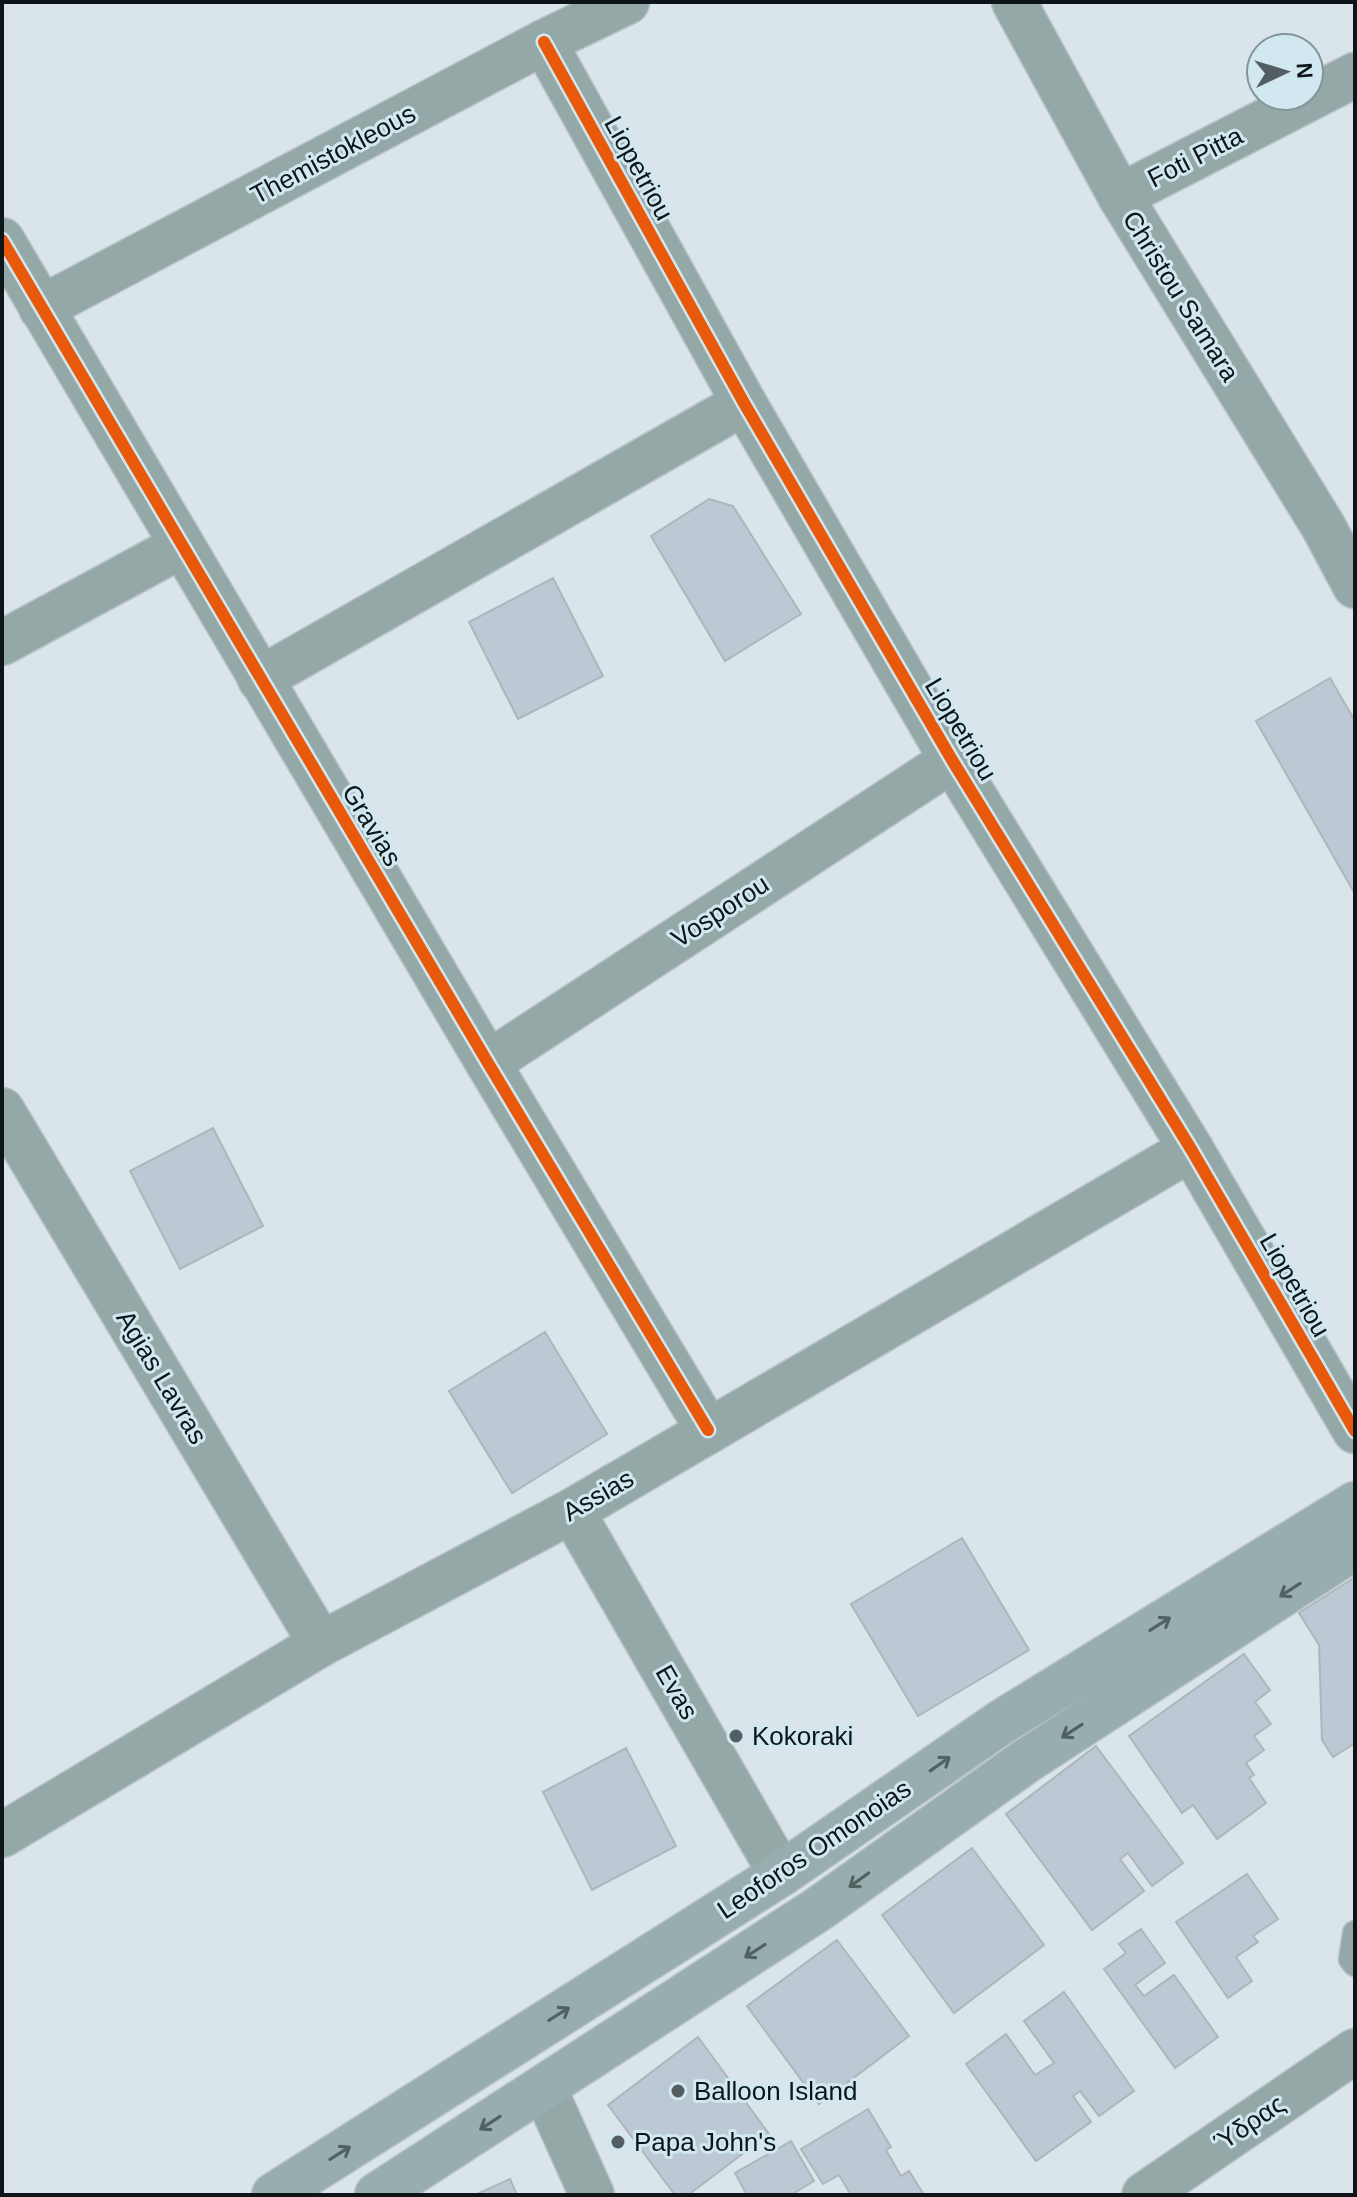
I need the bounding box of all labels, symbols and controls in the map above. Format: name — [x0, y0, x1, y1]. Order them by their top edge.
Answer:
north arrow — [1245, 32, 1325, 112]
text: N — [1291, 62, 1317, 79]
street label: Themistokleous — [246, 98, 420, 210]
street label: Liopetriou — [598, 111, 680, 225]
street label: Foti Pitta — [1142, 120, 1248, 194]
street label: Christou Samara — [1117, 205, 1246, 387]
street label: Liopetriou — [919, 672, 1003, 786]
street label: Gravias — [336, 779, 408, 871]
street label: Vosporou — [666, 868, 774, 954]
street label: Liopetriou — [1253, 1228, 1337, 1342]
street label: Agias Lavras — [110, 1305, 214, 1449]
street label: Assias — [557, 1463, 639, 1527]
one-way arrow — [1279, 1581, 1301, 1598]
one-way arrow — [1148, 1616, 1171, 1632]
street label: Evas — [650, 1659, 704, 1725]
place label: Kokoraki — [752, 1721, 853, 1751]
one-way arrow — [1061, 1723, 1083, 1740]
marker: Kokoraki — [727, 1727, 745, 1745]
one-way arrow — [929, 1756, 951, 1772]
street label: Leoforos Omonoias — [712, 1773, 916, 1925]
one-way arrow — [848, 1872, 870, 1888]
one-way arrow — [744, 1942, 766, 1959]
one-way arrow — [547, 2006, 570, 2022]
place label: Balloon Island — [694, 2076, 857, 2106]
marker: Balloon Island — [669, 2082, 687, 2100]
street label: Ύδρας — [1208, 2088, 1290, 2158]
one-way arrow — [479, 2115, 502, 2131]
place label: Papa John's — [634, 2127, 776, 2157]
marker: Papa John's — [609, 2133, 627, 2151]
one-way arrow — [328, 2145, 350, 2162]

